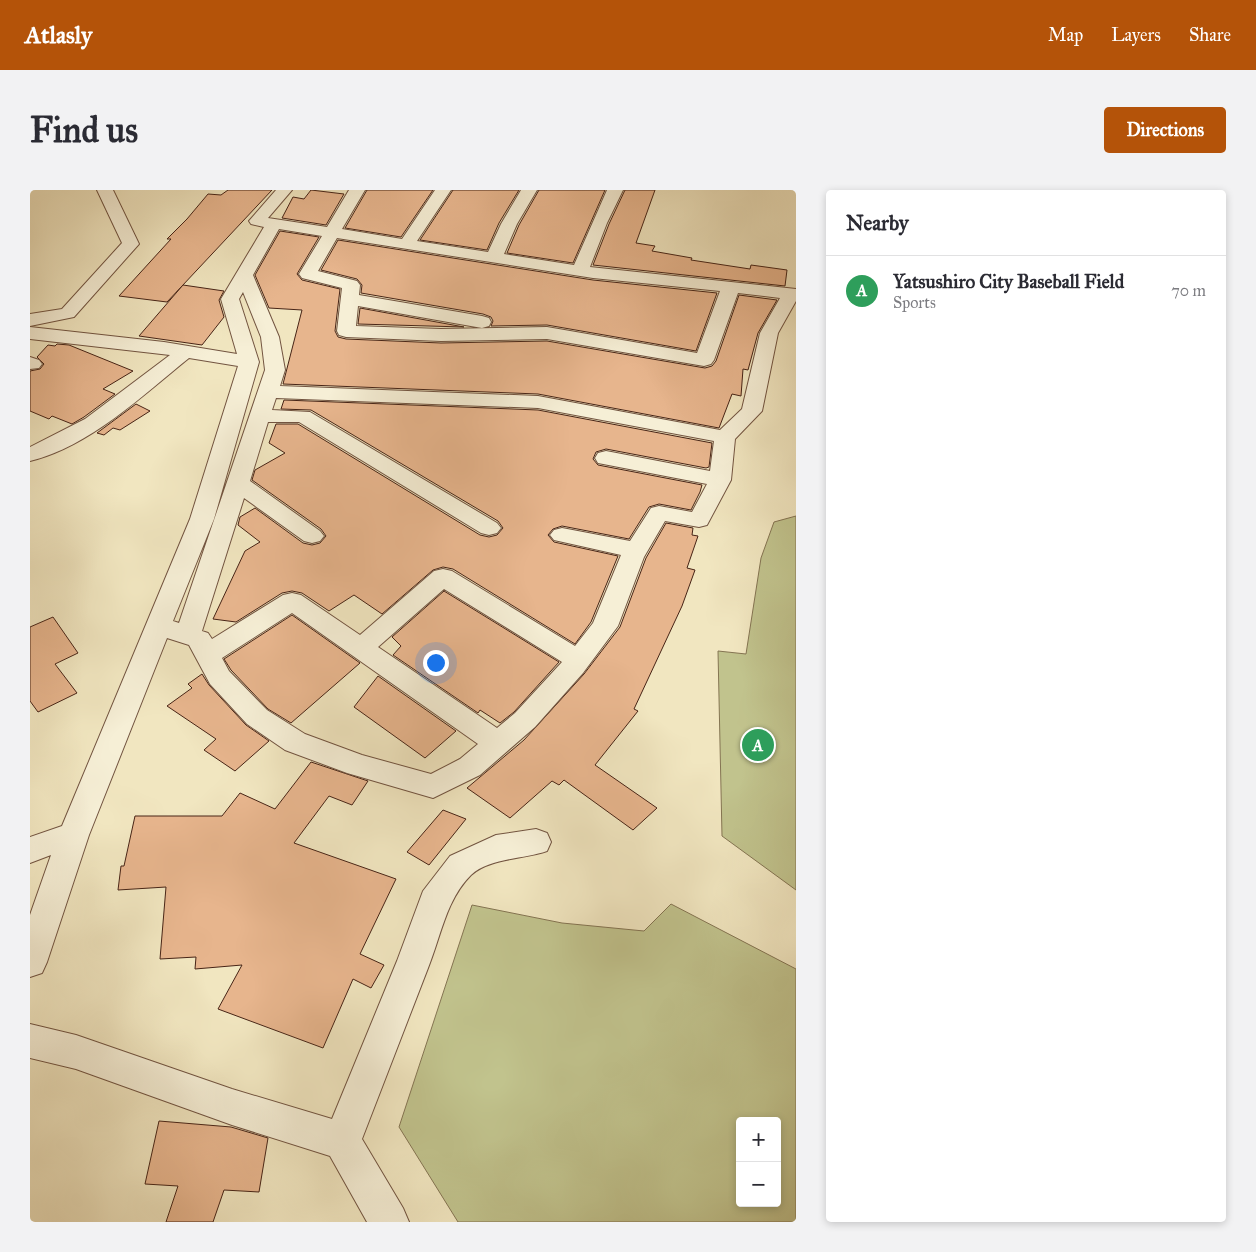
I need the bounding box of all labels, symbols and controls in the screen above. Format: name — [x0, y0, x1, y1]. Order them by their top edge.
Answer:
text: Atlasly — [25, 20, 92, 50]
text: Map — [1048, 24, 1083, 46]
text: Layers — [1111, 24, 1161, 46]
text: Share — [1189, 24, 1231, 46]
button: Directions — [1104, 107, 1226, 153]
text: Find us — [30, 109, 138, 152]
text: Nearby — [846, 210, 909, 236]
text: Yatsushiro City Baseball Field — [893, 270, 1124, 293]
text: A — [857, 281, 867, 300]
text: 70 m — [1171, 281, 1206, 300]
text: Sports — [893, 293, 936, 312]
your location — [423, 650, 449, 676]
pin: A — [742, 726, 774, 764]
map controls — [736, 1117, 781, 1207]
button: + — [736, 1117, 781, 1162]
button: − — [736, 1162, 781, 1207]

